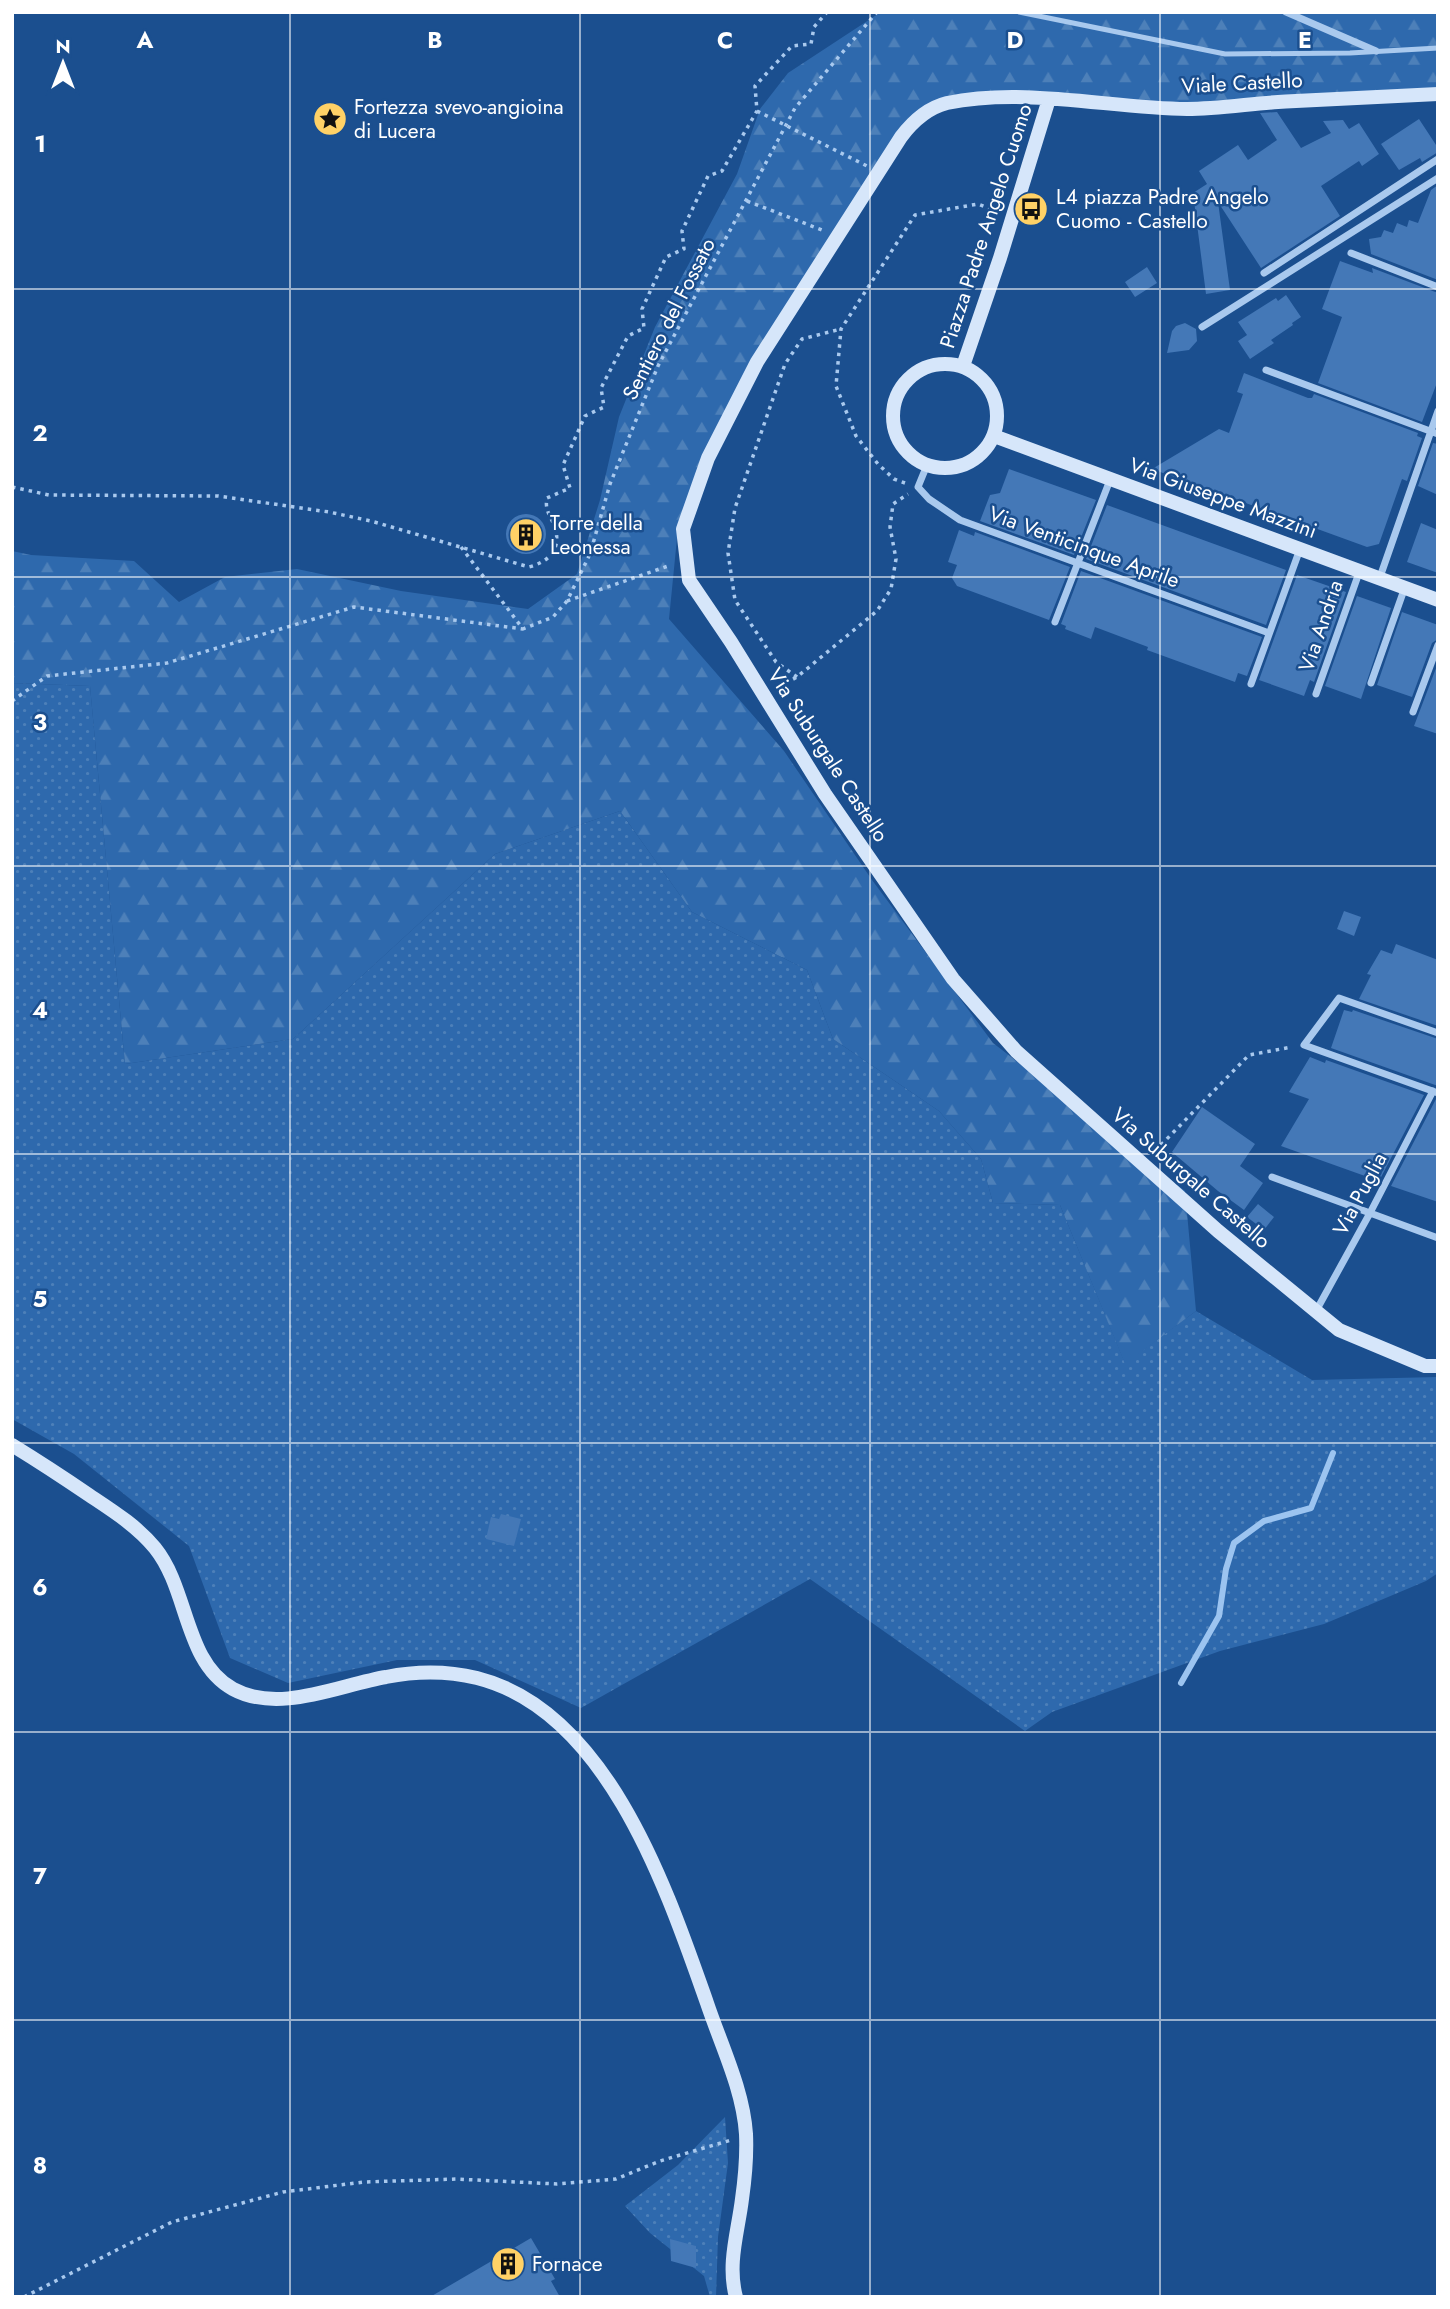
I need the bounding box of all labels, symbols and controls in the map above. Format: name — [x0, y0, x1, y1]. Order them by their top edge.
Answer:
text: A — [136, 23, 154, 57]
text: B — [427, 23, 443, 57]
text: C — [717, 23, 733, 57]
text: D — [1007, 23, 1024, 57]
text: E — [1298, 23, 1312, 57]
north arrow — [28, 28, 98, 98]
text: N — [55, 33, 71, 60]
street label: Viale Castello — [1181, 65, 1303, 101]
place label: Fortezza svevo-angioina di Lucera — [354, 92, 564, 146]
place icon: Fortezza svevo-angioina di Lucera — [311, 100, 349, 138]
street label: Piazza Padre Angelo Cuomo — [932, 100, 1040, 352]
text: 1 — [34, 127, 46, 161]
place label: L4 piazza Padre Angelo Cuomo - Castello — [1056, 182, 1269, 236]
bus stop icon: L4 piazza Padre Angelo Cuomo - Castello — [1012, 190, 1050, 228]
street label: Sentiero del Fossato — [615, 233, 723, 405]
text: 2 — [32, 416, 48, 450]
street label: Via Giuseppe Mazzini — [1125, 450, 1321, 546]
street label: Via Venticinque Aprile — [984, 499, 1184, 596]
place label: Torre della Leonessa — [550, 508, 643, 562]
building icon: Torre della Leonessa — [507, 516, 545, 554]
street label: Via Andria — [1291, 576, 1351, 676]
street label: Via Suburgale Castello — [760, 662, 896, 848]
text: 3 — [33, 705, 47, 739]
text: 4 — [32, 993, 48, 1027]
street label: Via Suburgale Castello — [1105, 1100, 1277, 1256]
street label: Via Puglia — [1326, 1147, 1394, 1241]
text: 5 — [33, 1282, 47, 1316]
text: 6 — [32, 1570, 48, 1604]
text: 7 — [33, 1859, 47, 1893]
text: 8 — [33, 2148, 47, 2182]
building icon: Fornace — [489, 2245, 527, 2283]
place label: Fornace — [532, 2249, 603, 2279]

